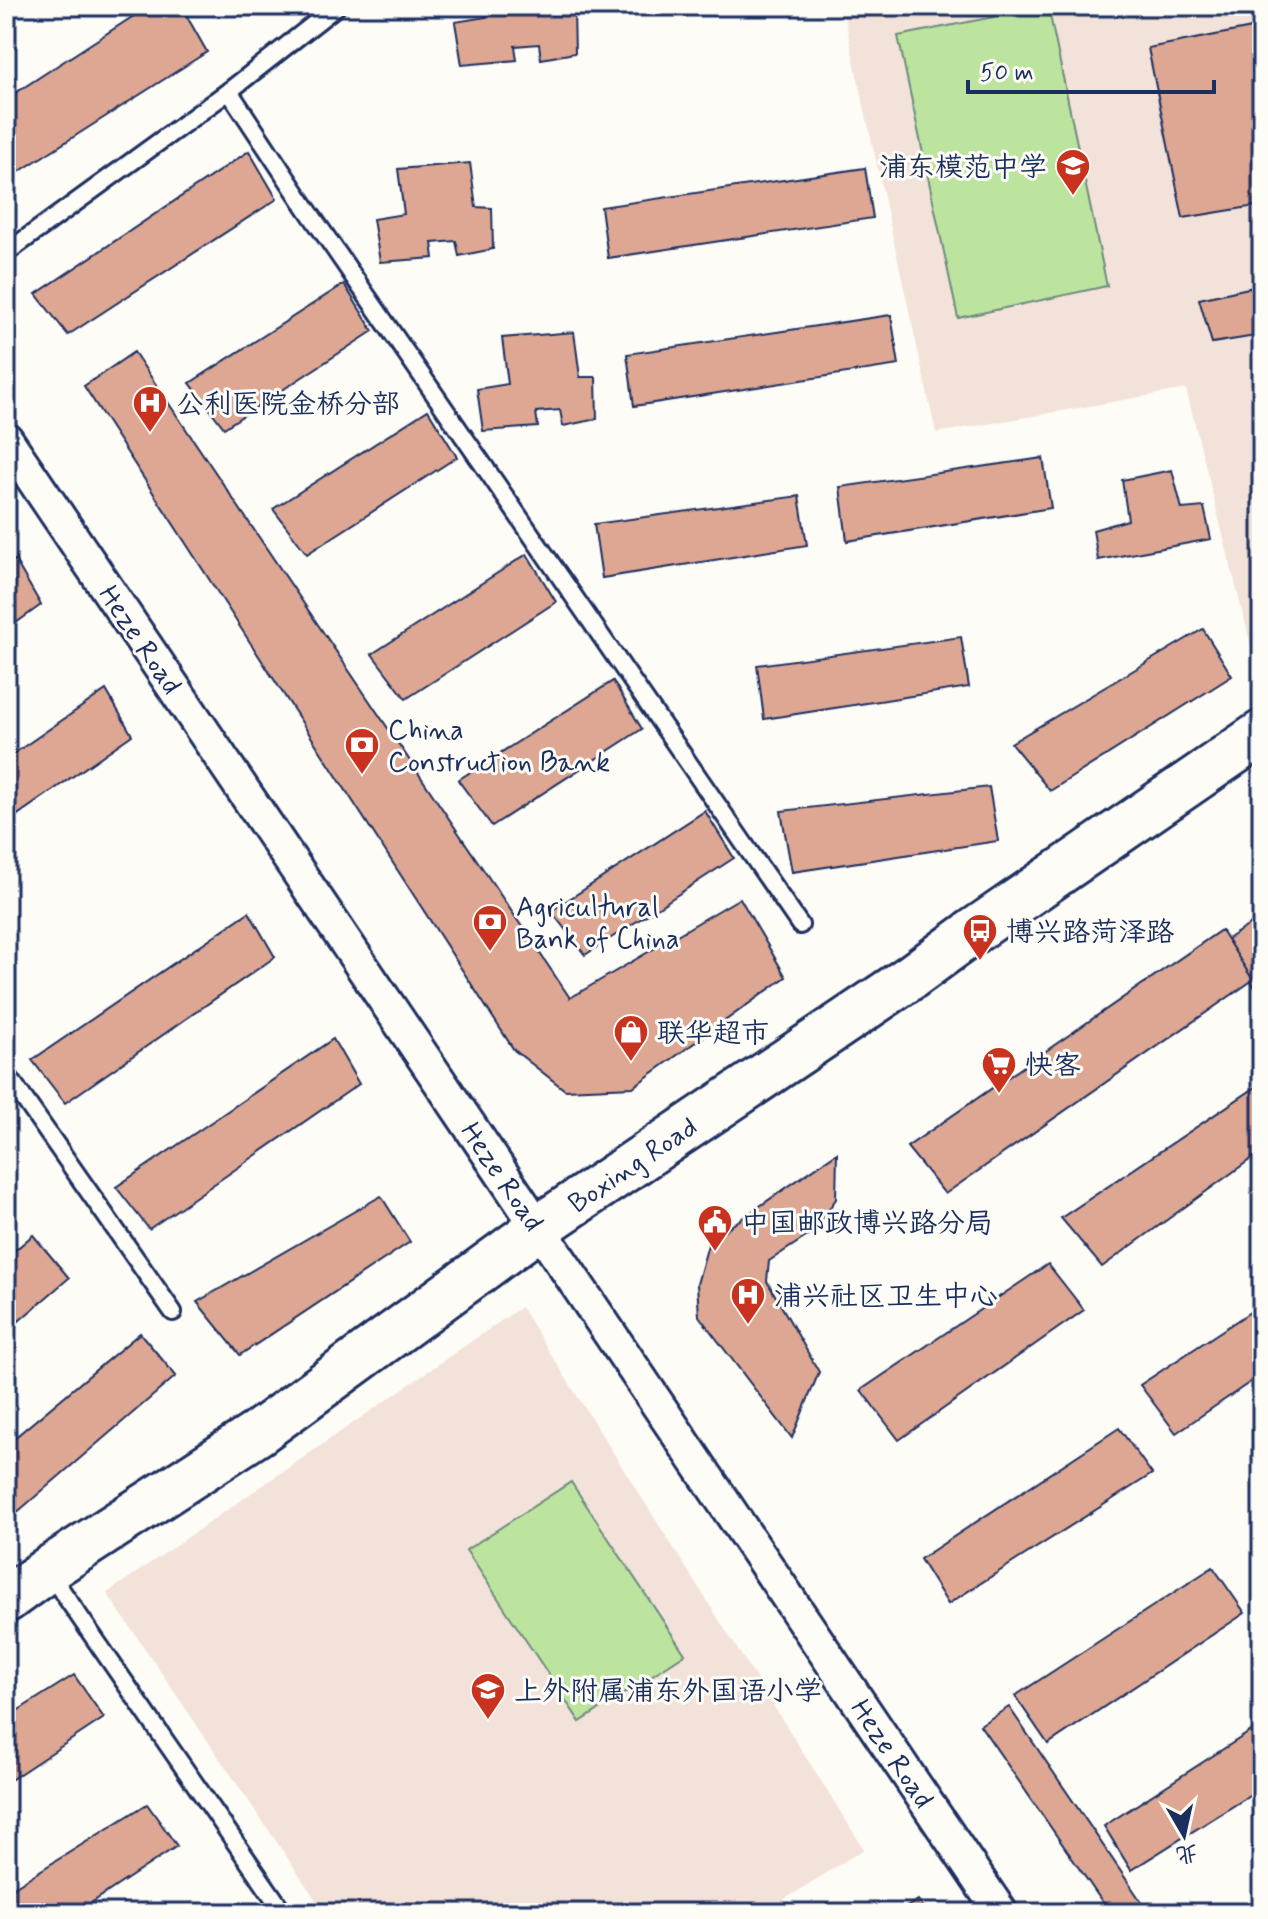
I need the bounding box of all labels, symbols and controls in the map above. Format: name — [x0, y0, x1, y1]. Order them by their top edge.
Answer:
scale bar — [968, 44, 1214, 94]
text: 50 m — [980, 58, 1034, 89]
school or university icon: 浦东模范中学 — [1054, 147, 1092, 197]
place label: 浦东模范中学 — [879, 150, 1047, 187]
hospital icon: 公利医院金桥分部 — [131, 384, 169, 434]
place label: 公利医院金桥分部 — [176, 387, 400, 424]
street label: Heze Road — [89, 579, 189, 702]
place label: China Construction Bank — [388, 713, 610, 782]
bank icon: China Construction Bank — [343, 726, 381, 776]
place label: Agricultural Bank of China — [516, 890, 679, 959]
bank icon: Agricultural Bank of China — [471, 903, 509, 953]
bus stop icon: 博兴路菏泽路 — [961, 912, 999, 962]
place label: 博兴路菏泽路 — [1006, 915, 1174, 952]
shop icon: 联华超市 — [612, 1013, 650, 1063]
place label: 联华超市 — [657, 1016, 769, 1053]
supermarket icon: 快客 — [980, 1045, 1018, 1095]
place label: 快客 — [1025, 1048, 1081, 1085]
street label: Boxing Road — [562, 1109, 705, 1223]
street label: Heze Road — [451, 1116, 551, 1239]
public building icon: 中国邮政博兴路分局 — [696, 1203, 734, 1253]
place label: 中国邮政博兴路分局 — [741, 1206, 993, 1243]
hospital icon: 浦兴社区卫生中心 — [729, 1276, 767, 1326]
place label: 浦兴社区卫生中心 — [774, 1279, 998, 1316]
school or university icon: 上外附属浦东外国语小学 — [469, 1671, 507, 1721]
place label: 上外附属浦东外国语小学 — [514, 1674, 822, 1711]
street label: Heze Road — [841, 1693, 941, 1816]
north arrow — [1144, 1795, 1224, 1875]
text: 北 — [1174, 1837, 1200, 1868]

